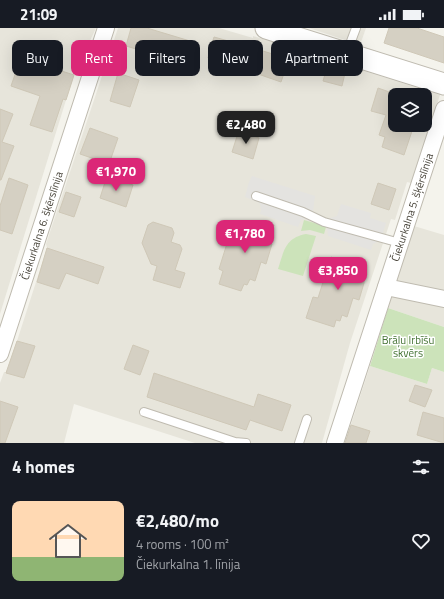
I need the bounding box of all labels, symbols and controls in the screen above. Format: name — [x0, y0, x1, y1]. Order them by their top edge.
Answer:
text: 21:09 — [20, 3, 57, 26]
chip: Buy — [12, 40, 63, 76]
chip: Rent — [71, 40, 127, 76]
chip: Filters — [135, 40, 200, 76]
chip: New — [208, 40, 263, 76]
chip: Apartment — [271, 40, 363, 76]
map controls — [388, 88, 432, 132]
button: layers — [388, 88, 432, 132]
pin: €2,480 — [213, 111, 279, 145]
text: €2,480 — [226, 114, 266, 134]
street label: Čiekurkalna 5. šķērslīnija — [387, 151, 437, 263]
pin: €1,970 — [83, 158, 149, 192]
text: €1,970 — [96, 161, 136, 181]
street label: Čiekurkalna 6. šķērslīnija — [17, 169, 67, 282]
pin: €1,780 — [212, 220, 278, 254]
text: €1,780 — [225, 223, 265, 243]
pin: €3,850 — [305, 257, 371, 291]
text: €3,850 — [318, 260, 358, 280]
park label: Brāļu Irbīšu skvērs — [382, 332, 434, 361]
text: 4 homes — [12, 454, 75, 480]
icon: filters — [410, 456, 432, 478]
text: €2,480/mo — [136, 508, 219, 534]
icon: home — [44, 517, 92, 565]
icon: heart — [410, 530, 432, 552]
text: 4 rooms · 100 m² — [136, 534, 229, 554]
text: Čiekurkalna 1. līnija — [136, 554, 240, 574]

